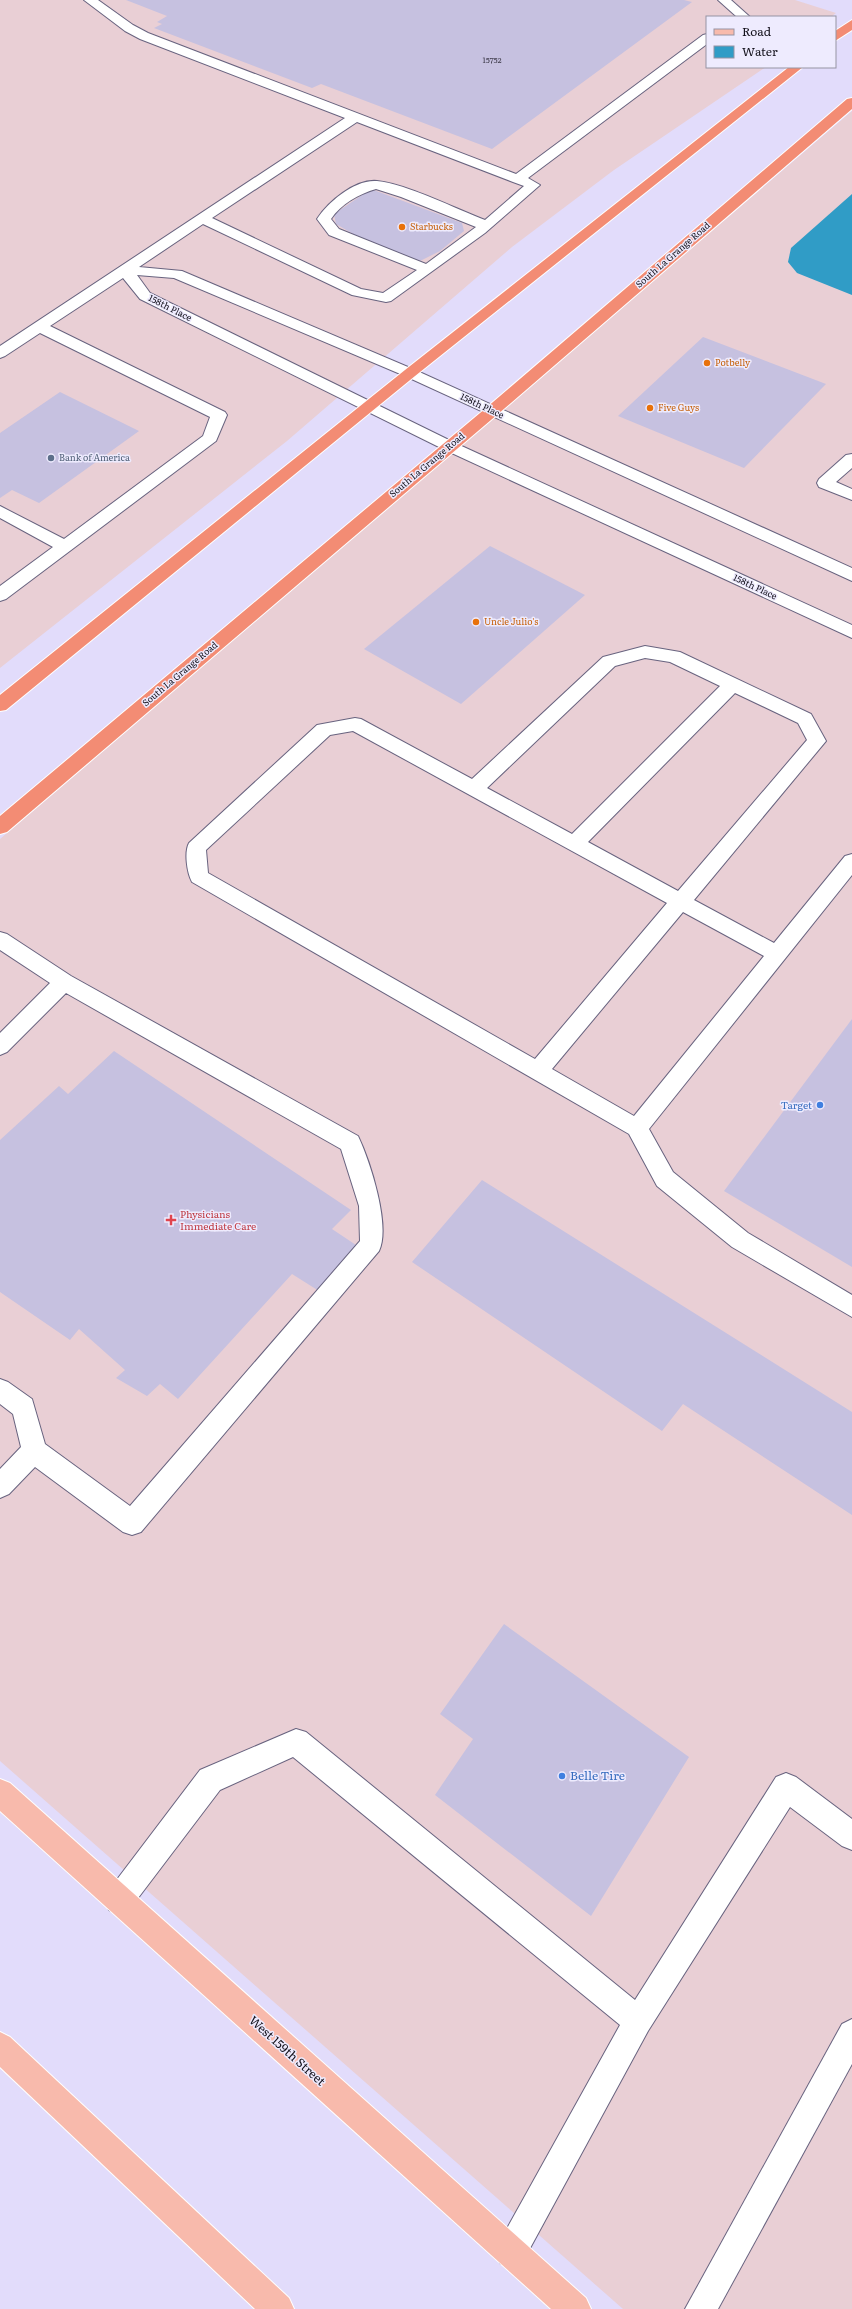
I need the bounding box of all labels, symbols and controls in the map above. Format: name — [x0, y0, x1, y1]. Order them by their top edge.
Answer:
legend — [706, 16, 836, 68]
text: Road — [742, 22, 772, 40]
text: Water — [742, 42, 778, 60]
house number: 15752 — [482, 54, 502, 65]
street label: South La Grange Road — [632, 218, 713, 291]
place label: Starbucks — [410, 219, 453, 233]
marker: Starbucks — [397, 222, 407, 232]
street label: 158th Place — [146, 290, 195, 324]
place label: Potbelly — [715, 355, 751, 369]
marker: Potbelly — [702, 358, 712, 368]
street label: 158th Place — [458, 389, 507, 421]
place label: Five Guys — [658, 400, 699, 414]
marker: Five Guys — [645, 403, 655, 413]
street label: South La Grange Road — [386, 428, 468, 500]
place label: Bank of America — [59, 450, 130, 464]
marker: Bank of America — [46, 453, 56, 463]
street label: 158th Place — [731, 570, 780, 602]
place label: Uncle Julio's — [484, 614, 538, 628]
marker: Uncle Julio's — [471, 617, 481, 627]
street label: South La Grange Road — [139, 637, 221, 709]
place label: Target — [781, 1097, 812, 1112]
marker: Target — [815, 1100, 825, 1110]
place label: Physicians Immediate Care — [180, 1206, 256, 1233]
marker: Physicians Immediate Care — [165, 1214, 177, 1226]
place label: Belle Tire — [570, 1766, 625, 1784]
marker: Belle Tire — [557, 1771, 567, 1781]
street label: West 159th Street — [245, 2011, 330, 2090]

